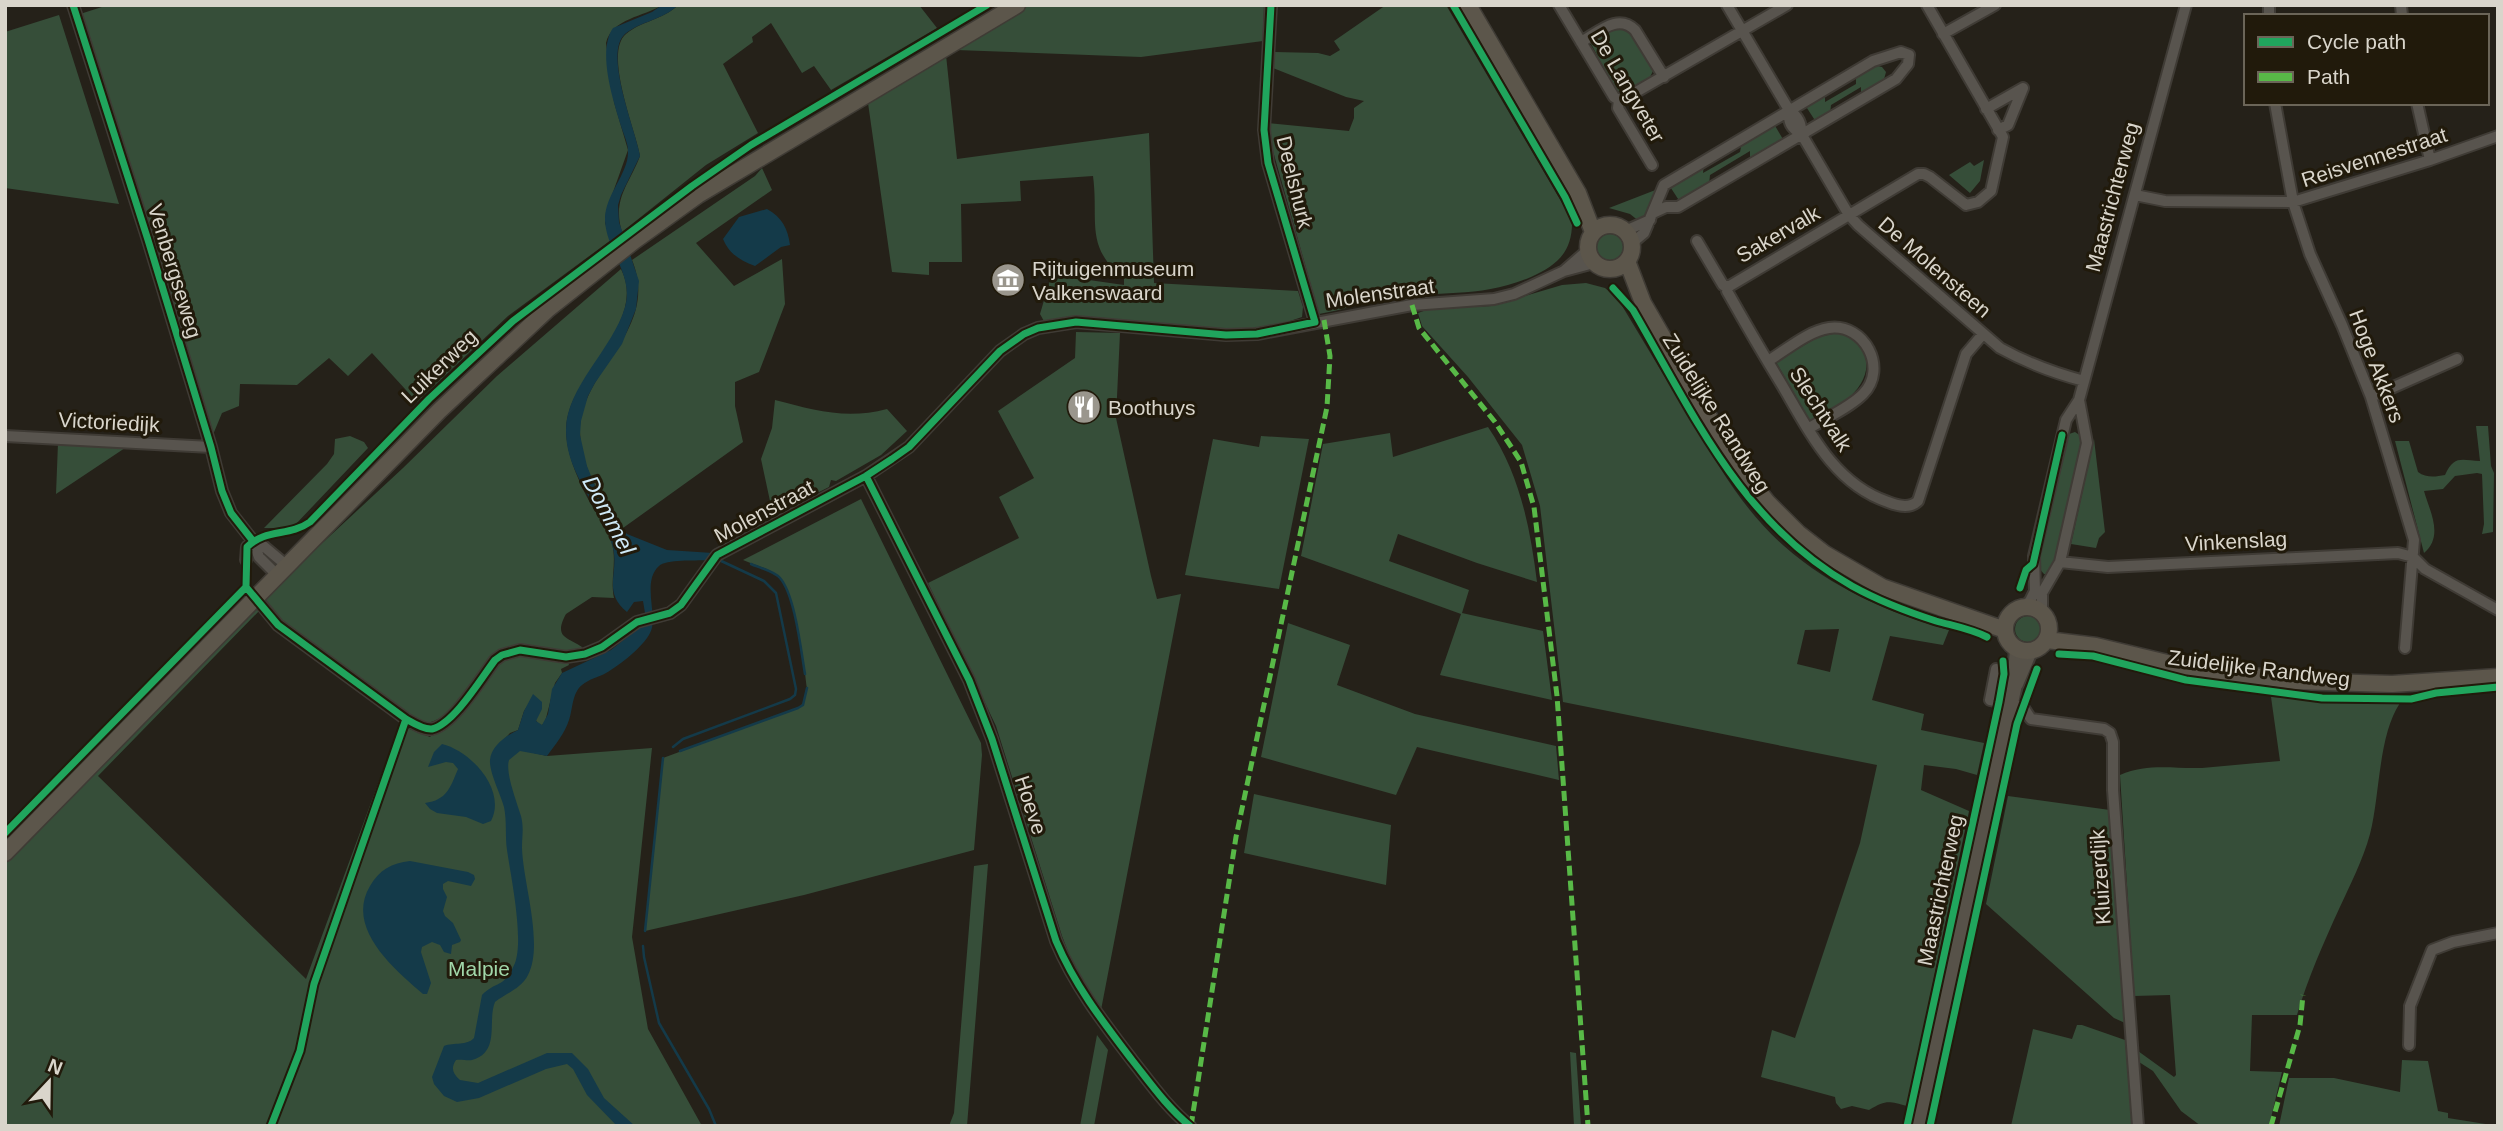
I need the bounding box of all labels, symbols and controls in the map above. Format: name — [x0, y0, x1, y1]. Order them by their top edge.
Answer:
legend — [2244, 14, 2489, 105]
street label: De Langveter — [1587, 26, 1669, 146]
text: Cycle path — [2307, 30, 2406, 53]
text: Path — [2307, 65, 2350, 88]
street label: Maastrichterweg — [2081, 120, 2143, 274]
street label: Reisvennestraat — [2298, 123, 2450, 191]
street label: Deelshurk — [1272, 133, 1318, 231]
street label: Venbergseweg — [144, 201, 206, 341]
street label: Sakervalk — [1732, 201, 1824, 267]
street label: De Molensteen — [1874, 212, 1996, 322]
place label: Rijtuigenmuseum Valkenswaard — [1032, 257, 1194, 304]
museum icon: Rijtuigenmuseum Valkenswaard — [989, 261, 1027, 299]
street label: Molenstraat — [1324, 274, 1436, 312]
street label: Hoge Akkers — [2345, 306, 2409, 426]
street label: Luikerweg — [397, 324, 481, 408]
street label: Zuidelijke Randweg — [1659, 329, 1775, 497]
street label: Slechtvalk — [1785, 363, 1857, 456]
restaurant icon: Boothuys — [1065, 388, 1103, 426]
place label: Boothuys — [1108, 396, 1196, 419]
street label: Victoriedijk — [58, 408, 161, 436]
water label: Dommel — [577, 471, 641, 560]
street label: Molenstraat — [710, 475, 818, 547]
street label: Vinkenslag — [2184, 527, 2288, 555]
street label: Zuidelijke Randweg — [2167, 645, 2351, 691]
street label: Hoeve — [1011, 773, 1051, 837]
street label: Maastrichterweg — [1913, 812, 1967, 968]
street label: Kluizerdijk — [2085, 828, 2115, 926]
park label: Malpie — [448, 957, 510, 980]
north arrow — [14, 1047, 84, 1117]
text: N — [45, 1054, 65, 1079]

